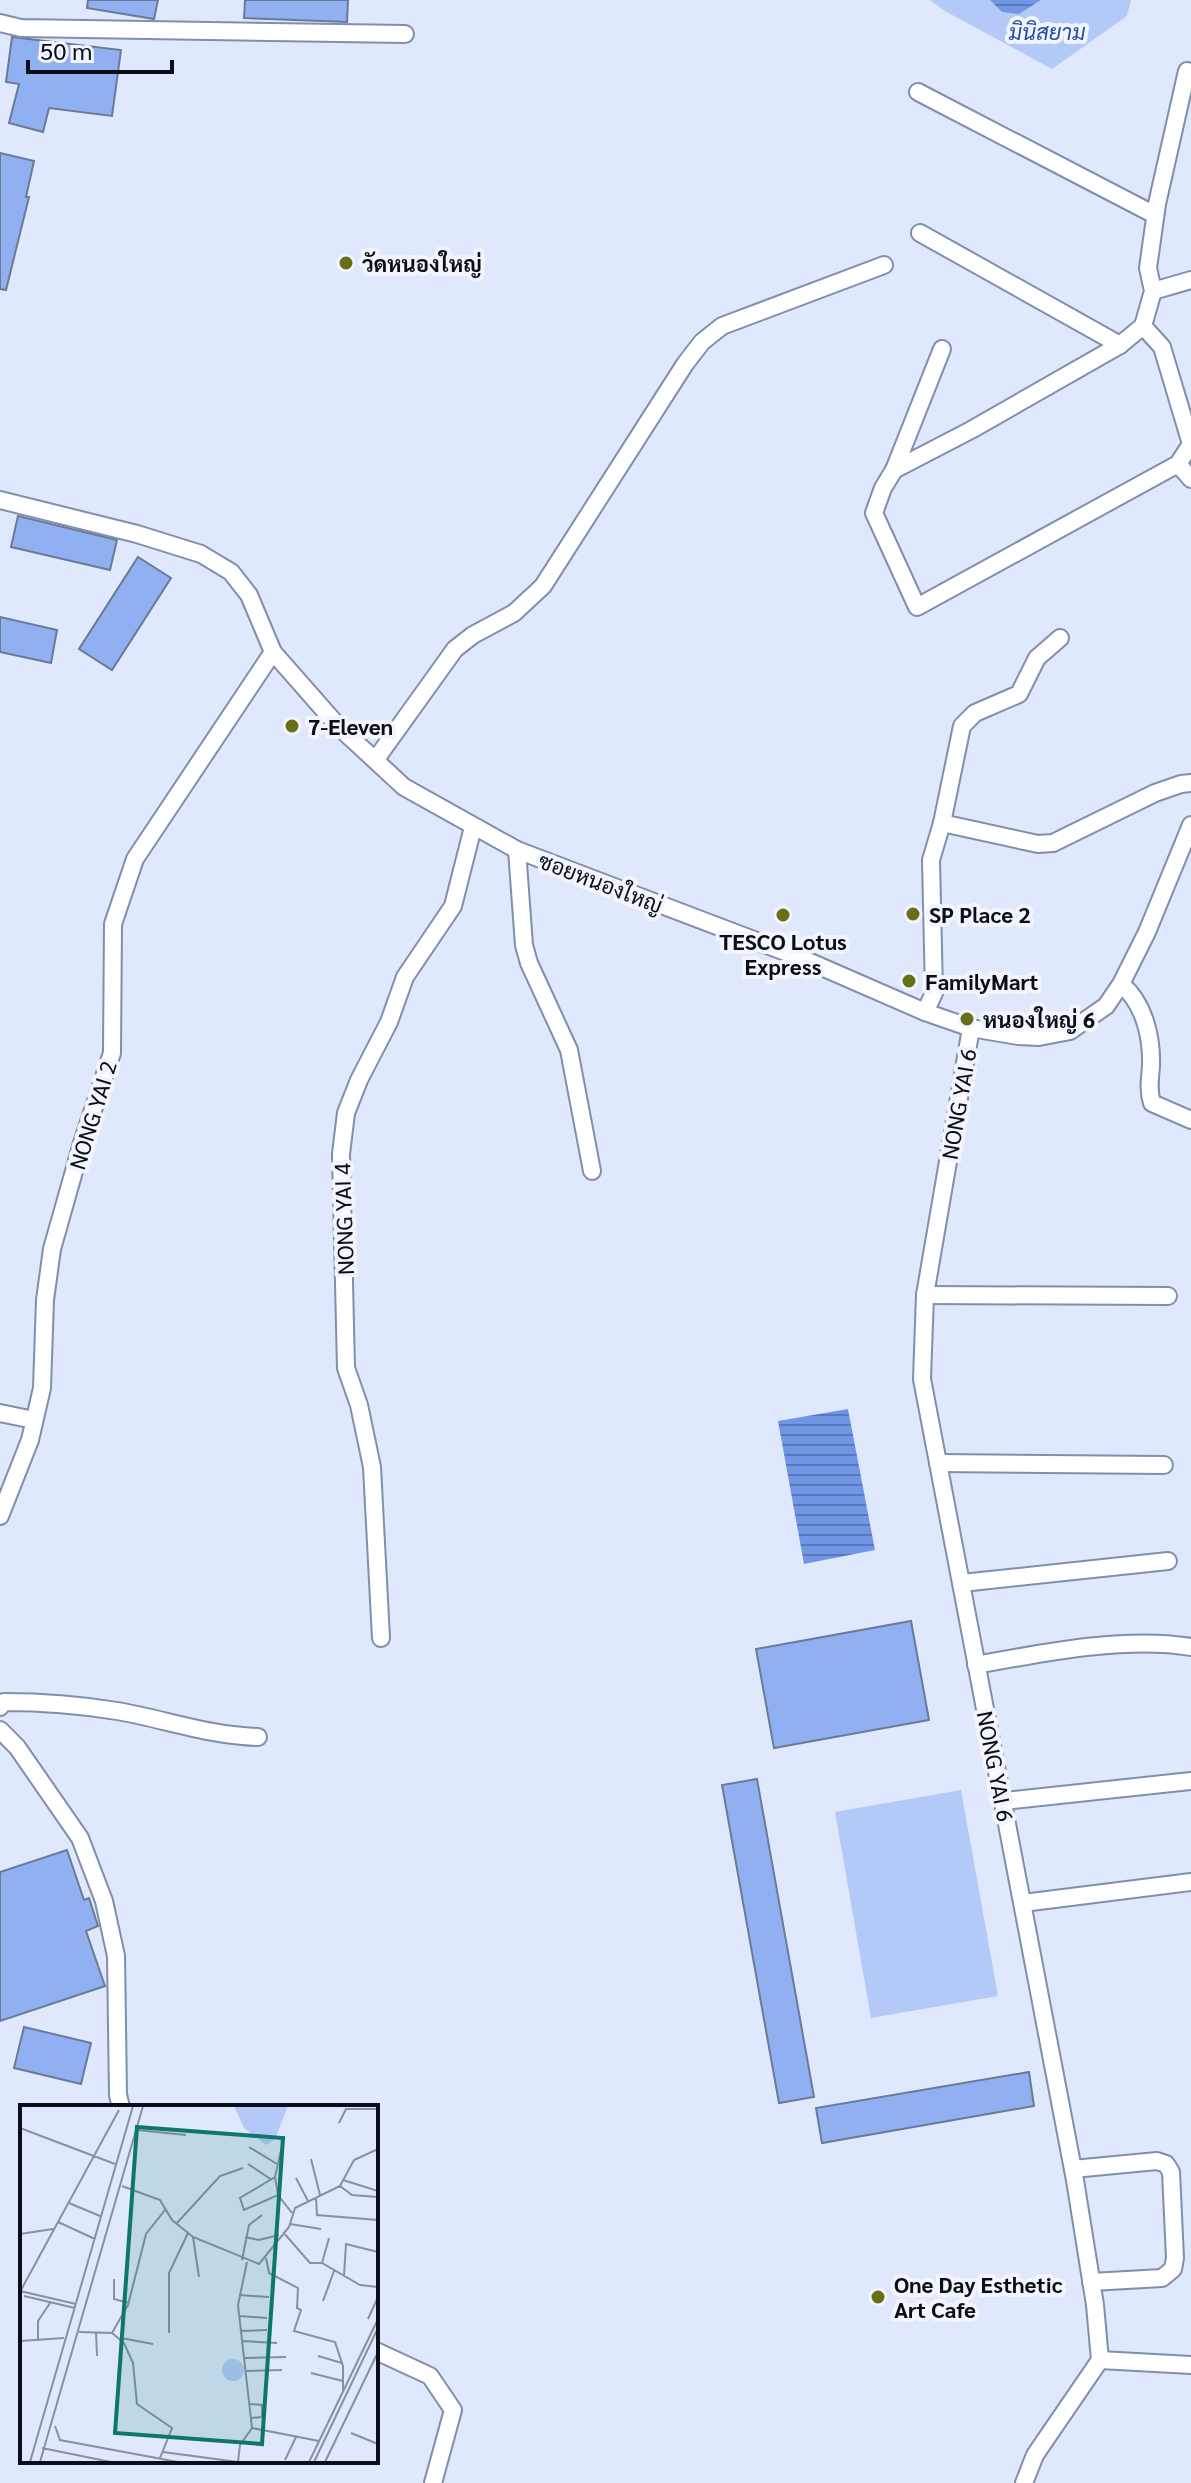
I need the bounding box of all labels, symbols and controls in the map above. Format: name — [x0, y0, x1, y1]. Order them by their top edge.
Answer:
park label: มินิสยาม — [1008, 17, 1086, 45]
scale bar — [28, 24, 172, 74]
text: 50 m — [40, 34, 92, 66]
place label: วัดหนองใหญ่ — [362, 249, 482, 278]
marker: วัดหนองใหญ่ — [337, 254, 355, 272]
place label: 7-Eleven — [308, 712, 393, 740]
marker: 7-Eleven — [283, 717, 301, 735]
street label: ซอยหนองใหญ่ — [535, 846, 667, 919]
place label: SP Place 2 — [929, 900, 1031, 928]
marker: SP Place 2 — [904, 905, 922, 923]
marker: TESCO Lotus Express — [774, 906, 792, 924]
place label: TESCO Lotus Express — [719, 927, 847, 980]
place label: FamilyMart — [925, 967, 1039, 995]
marker: FamilyMart — [900, 972, 918, 990]
place label: หนองใหญ่ 6 — [983, 1005, 1095, 1034]
marker: หนองใหญ่ 6 — [958, 1010, 976, 1028]
street label: NONG YAI 6 — [934, 1046, 982, 1162]
street label: NONG YAI 2 — [62, 1057, 122, 1173]
street label: NONG YAI 4 — [327, 1162, 359, 1276]
street label: NONG YAI 6 — [972, 1708, 1020, 1824]
inset map — [20, 2105, 378, 2463]
place label: One Day Esthetic Art Cafe — [894, 2270, 1063, 2323]
marker: One Day Esthetic Art Cafe — [869, 2288, 887, 2306]

